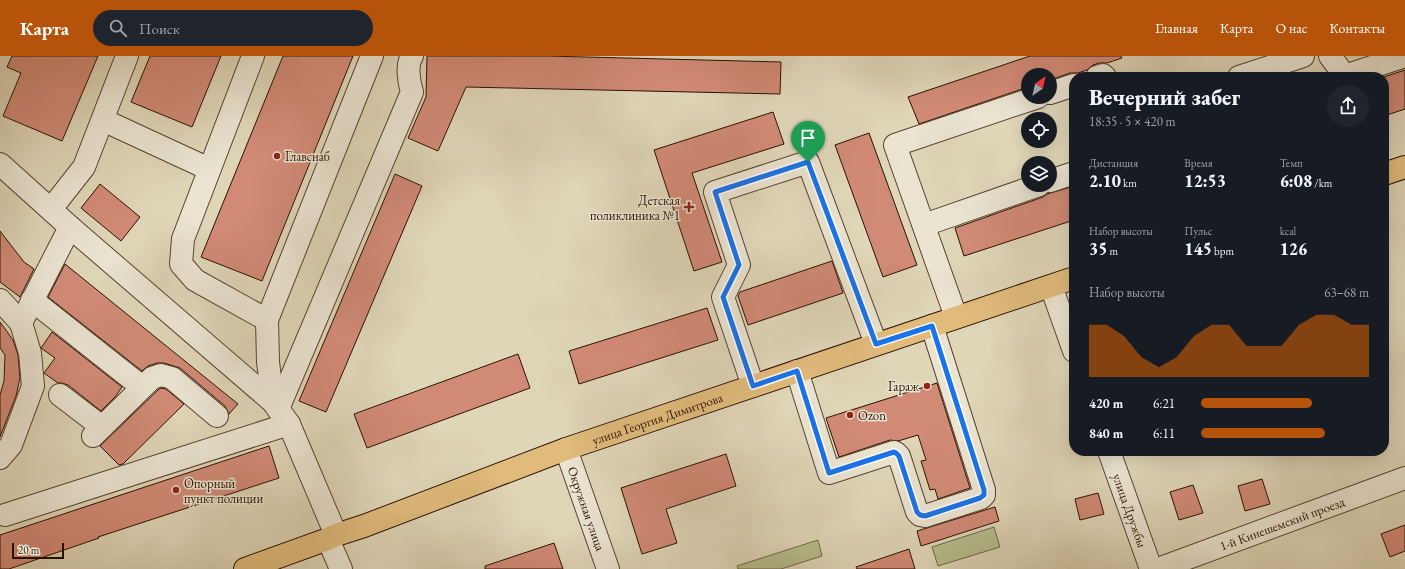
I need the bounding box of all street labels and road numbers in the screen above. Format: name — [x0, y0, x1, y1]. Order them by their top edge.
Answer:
street label: улица Георгия Димитрова — [590, 388, 726, 448]
street label: Окружная улица — [564, 464, 610, 554]
street label: улица Дружбы — [1109, 471, 1151, 550]
street label: 1-й Кинешемский проезд — [1217, 493, 1347, 554]

